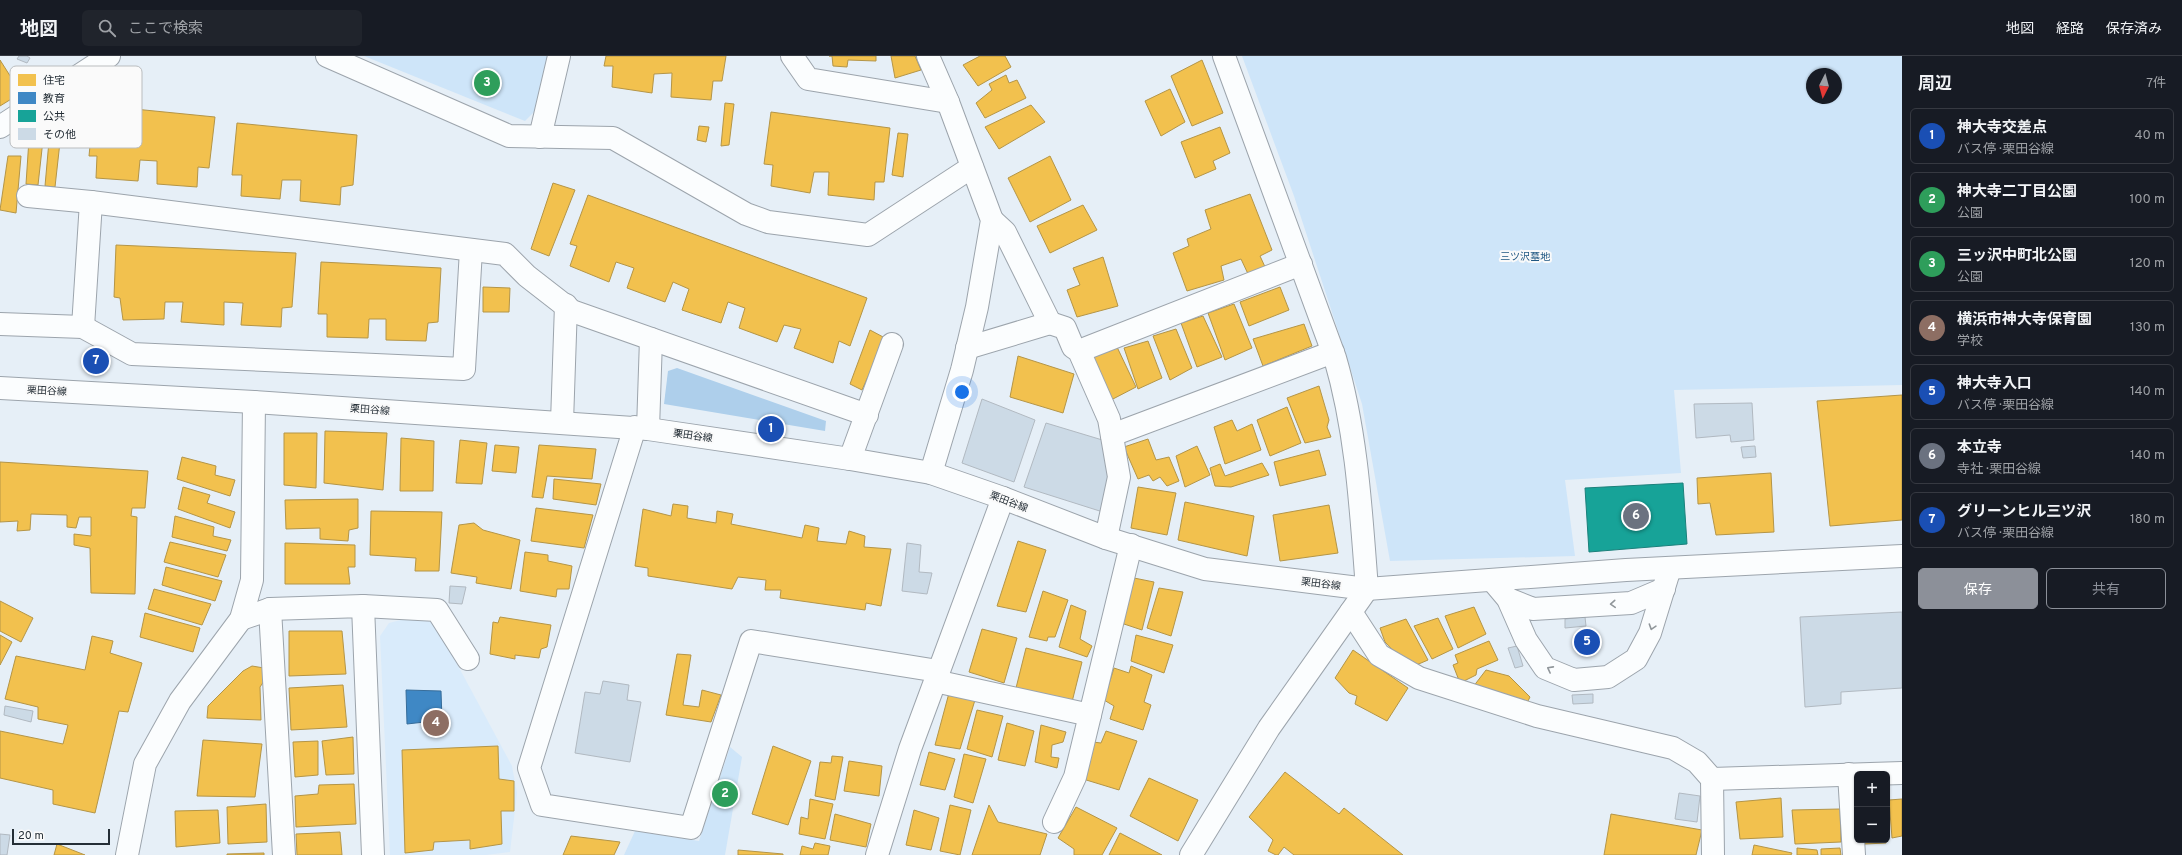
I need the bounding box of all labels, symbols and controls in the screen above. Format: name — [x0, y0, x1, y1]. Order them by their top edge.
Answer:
search box — [82, 10, 362, 46]
icon: search — [96, 17, 118, 39]
text: 地図 — [20, 18, 58, 42]
text: ここで検索 — [128, 20, 203, 39]
text: 地図 — [2006, 21, 2034, 38]
text: 経路 — [2056, 21, 2084, 38]
text: 保存済み — [2106, 21, 2162, 38]
legend — [10, 66, 142, 148]
pin: 3 — [474, 68, 500, 98]
north arrow — [1806, 68, 1842, 104]
text: 住宅 — [43, 74, 65, 88]
text: 周辺 — [1918, 74, 1952, 96]
text: 7件 — [2146, 76, 2166, 92]
text: 教育 — [43, 92, 65, 106]
text: 公共 — [43, 110, 65, 124]
text: 神大寺交差点 — [1957, 119, 2047, 138]
text: その他 — [43, 128, 76, 142]
text: 1 — [1929, 128, 1935, 144]
text: 40 m — [2135, 128, 2165, 144]
text: バス停 · 栗田谷線 — [1957, 142, 2054, 158]
text: 神大寺二丁目公園 — [1957, 183, 2077, 202]
text: 2 — [1928, 192, 1936, 208]
text: 100 m — [2129, 192, 2165, 208]
text: 公園 — [1957, 206, 1983, 222]
text: 三ッ沢中町北公園 — [1957, 247, 2077, 266]
park label: 三ツ沢墓地 — [1500, 251, 1551, 264]
text: 3 — [1928, 256, 1936, 272]
text: 120 m — [2130, 256, 2165, 272]
text: 公園 — [1957, 270, 1983, 286]
text: 横浜市神大寺保育園 — [1957, 311, 2092, 330]
text: 4 — [1928, 320, 1936, 336]
text: 130 m — [2130, 320, 2165, 336]
text: 学校 — [1957, 334, 1983, 350]
pin: 7 — [83, 346, 109, 376]
text: 神大寺入口 — [1957, 375, 2032, 394]
your location — [952, 382, 972, 402]
street label: 栗田谷線 — [27, 384, 67, 399]
text: 5 — [1928, 384, 1936, 400]
text: 140 m — [2130, 384, 2165, 400]
text: バス停 · 栗田谷線 — [1957, 398, 2054, 414]
street label: 栗田谷線 — [349, 403, 390, 418]
pin: 1 — [758, 414, 784, 444]
street label: 栗田谷線 — [672, 427, 714, 446]
text: 本立寺 — [1957, 439, 2002, 458]
text: 6 — [1928, 448, 1936, 464]
text: 140 m — [2130, 448, 2165, 464]
text: 寺社 · 栗田谷線 — [1957, 462, 2041, 478]
street label: 栗田谷線 — [987, 489, 1029, 516]
pin: 6 — [1623, 501, 1649, 531]
text: グリーンヒル三ツ沢 — [1957, 503, 2091, 522]
text: 7 — [1929, 512, 1935, 528]
text: 180 m — [2130, 512, 2165, 528]
text: バス停 · 栗田谷線 — [1957, 526, 2054, 542]
button: 保存 — [1918, 568, 2038, 609]
button: 共有 — [2046, 568, 2166, 609]
street label: 栗田谷線 — [1300, 576, 1341, 593]
one-way arrow — [1610, 600, 1616, 608]
one-way arrow — [1648, 623, 1657, 630]
pin: 5 — [1574, 627, 1600, 657]
one-way arrow — [1547, 666, 1554, 674]
pin: 4 — [423, 708, 449, 738]
map controls — [1854, 771, 1890, 843]
button: + — [1854, 771, 1890, 807]
pin: 2 — [712, 779, 738, 809]
button: − — [1854, 807, 1890, 843]
scale bar — [12, 827, 110, 846]
text: 20 m — [18, 829, 44, 843]

